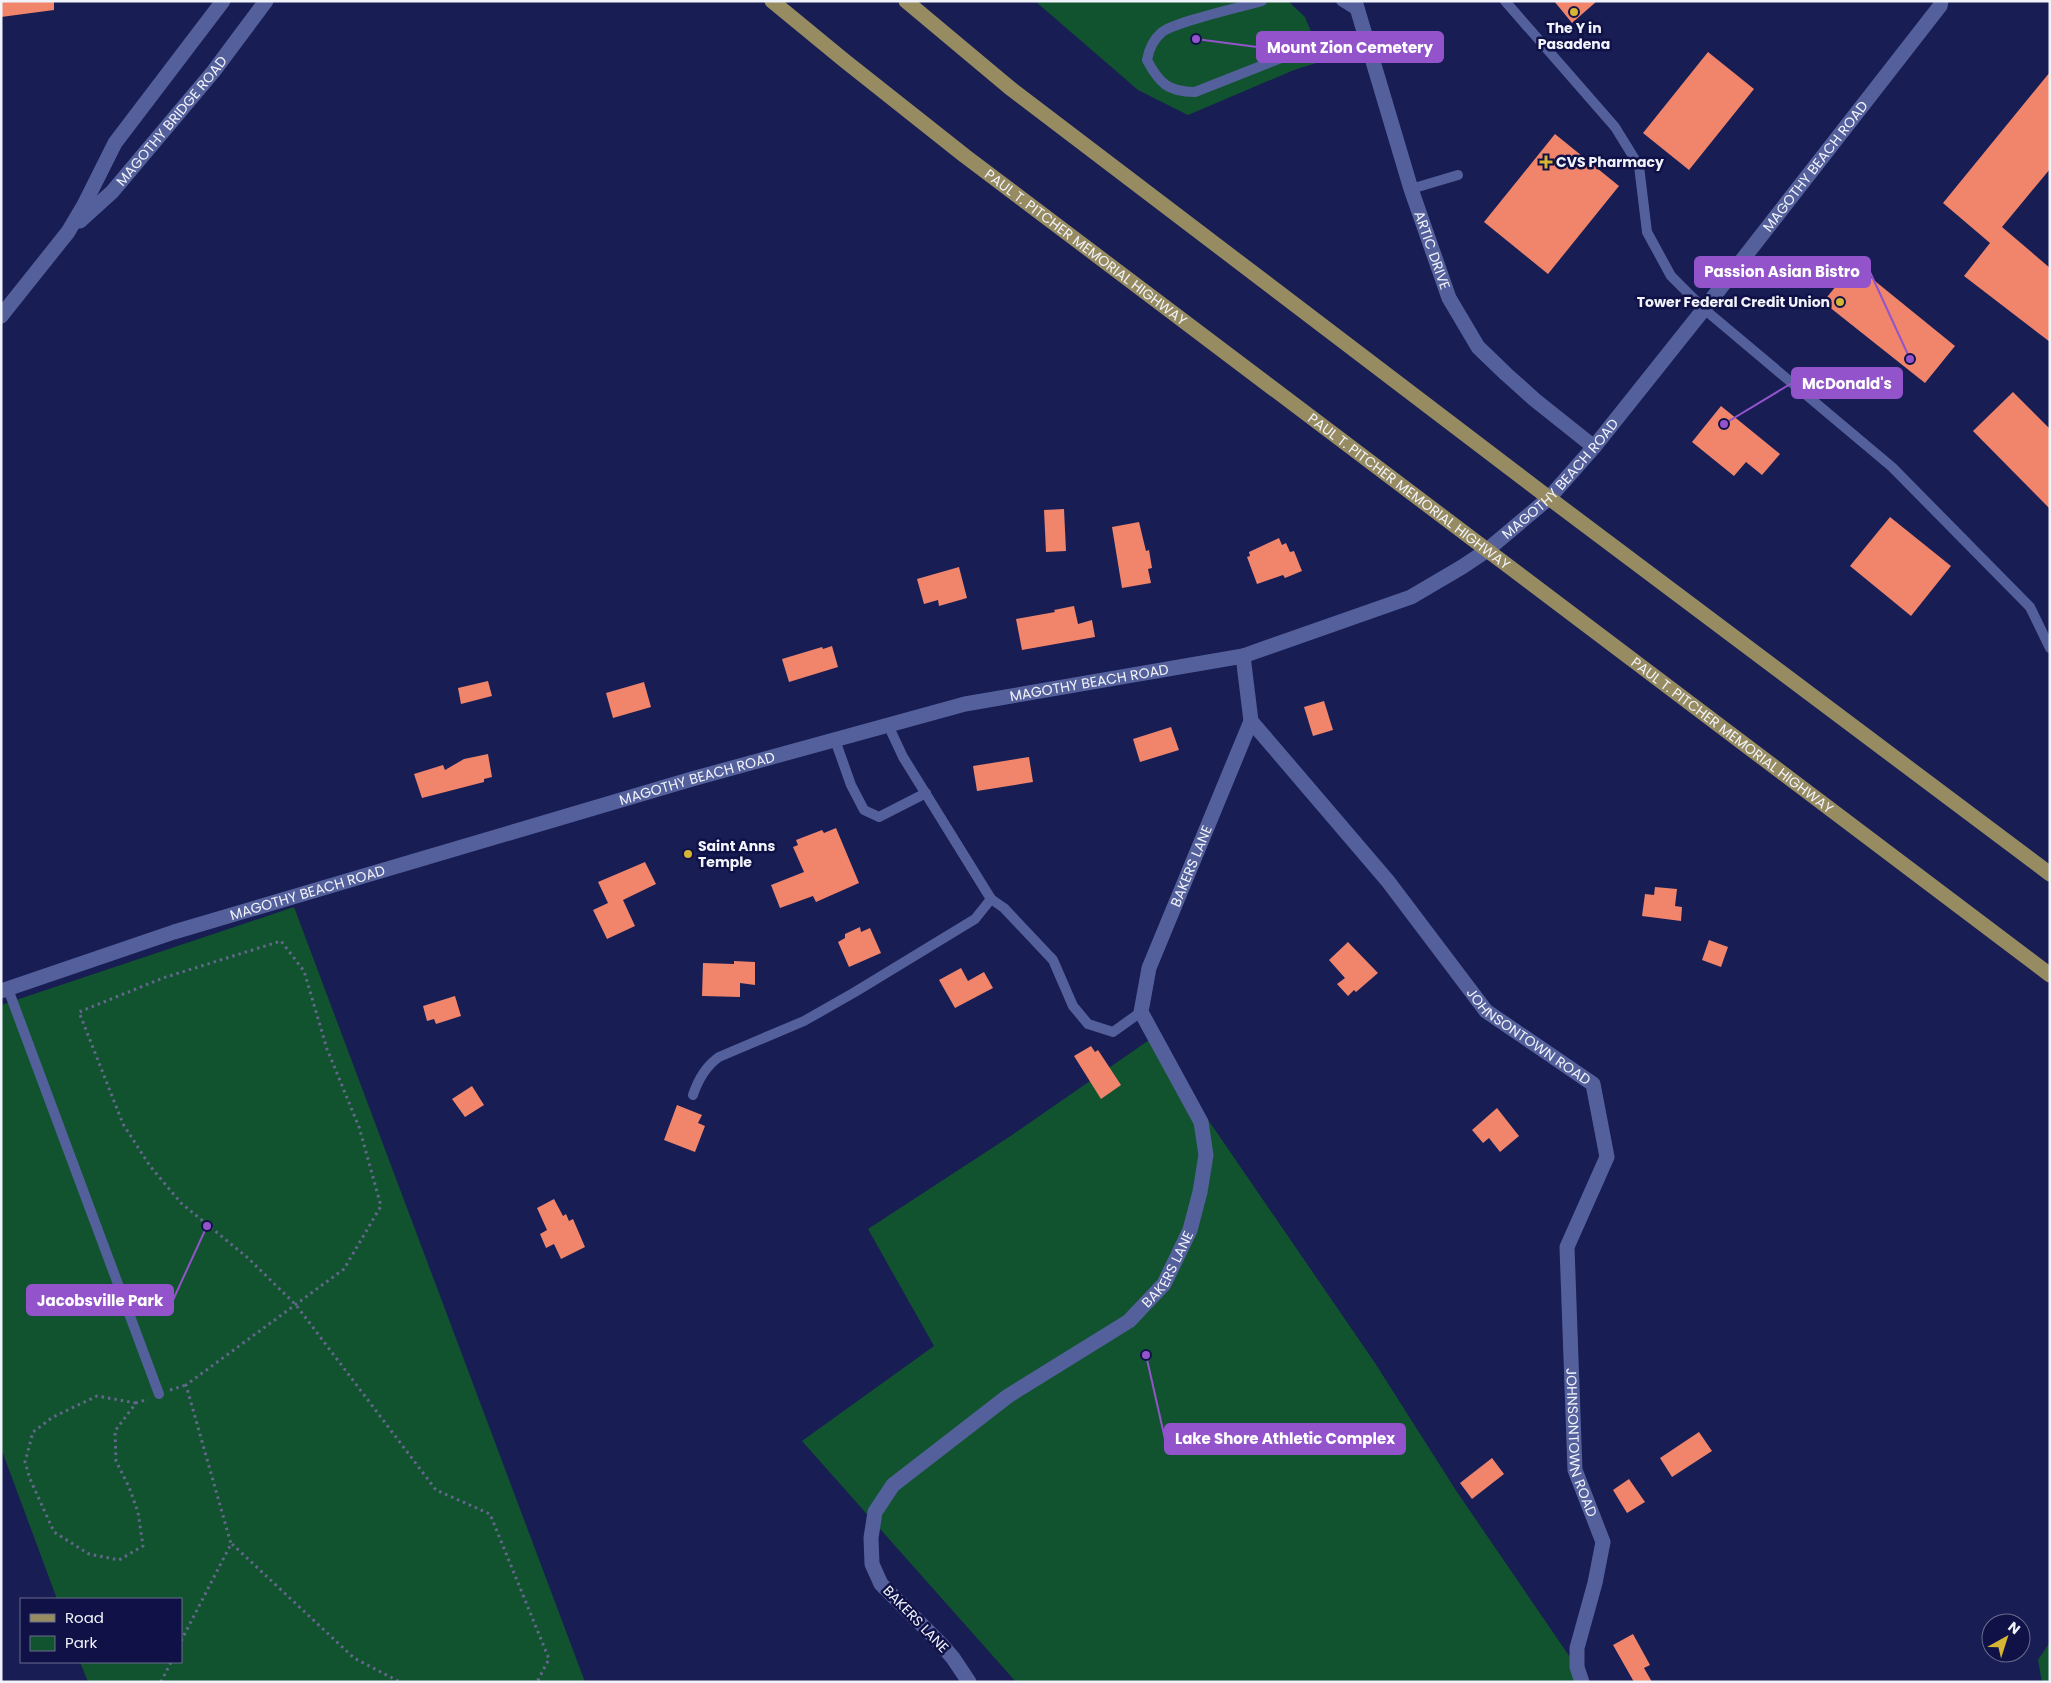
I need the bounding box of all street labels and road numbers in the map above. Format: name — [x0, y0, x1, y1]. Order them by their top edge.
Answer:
street label: MAGOTHY BRIDGE ROAD — [111, 52, 232, 190]
street label: MAGOTHY BEACH ROAD — [1758, 96, 1873, 236]
street label: PAUL T. PITCHER MEMORIAL HIGHWAY — [981, 164, 1191, 330]
street label: ARTIC DRIVE — [1409, 208, 1455, 292]
street label: PAUL T. PITCHER MEMORIAL HIGHWAY — [1304, 408, 1514, 574]
street label: MAGOTHY BEACH ROAD — [1497, 414, 1623, 544]
street label: PAUL T. PITCHER MEMORIAL HIGHWAY — [1627, 652, 1838, 818]
street label: MAGOTHY BEACH ROAD — [1008, 659, 1170, 706]
street label: MAGOTHY BEACH ROAD — [617, 747, 777, 810]
street label: BAKERS LANE — [1165, 822, 1217, 910]
street label: MAGOTHY BEACH ROAD — [227, 860, 388, 925]
street label: JOHNSONTOWN ROAD — [1462, 984, 1595, 1090]
street label: BAKERS LANE — [1137, 1228, 1198, 1312]
street label: JOHNSONTOWN ROAD — [1561, 1367, 1602, 1520]
street label: BAKERS LANE — [879, 1581, 953, 1657]

